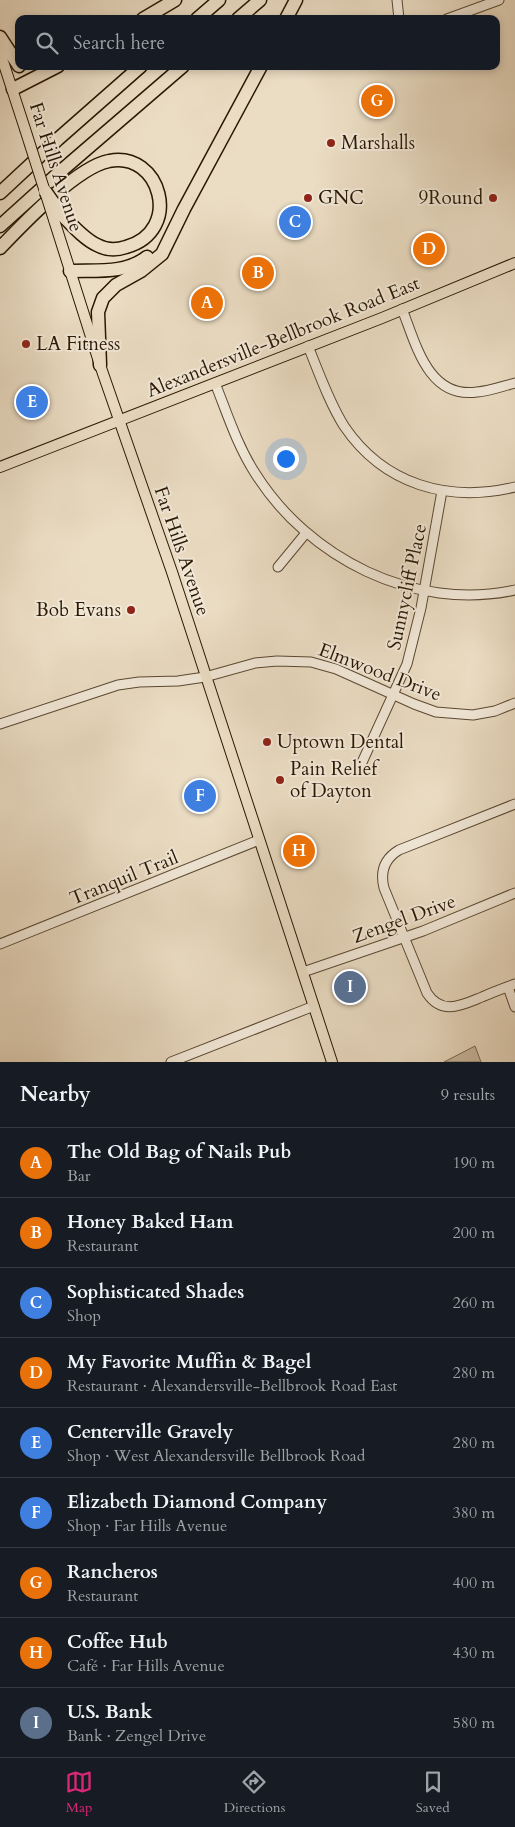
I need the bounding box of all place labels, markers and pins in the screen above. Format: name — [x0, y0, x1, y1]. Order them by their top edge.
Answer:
pin: G — [361, 82, 393, 120]
place label: Marshalls — [341, 130, 415, 156]
marker: Marshalls — [325, 137, 337, 149]
place label: GNC — [318, 185, 364, 211]
place label: 9Round — [418, 185, 483, 211]
marker: GNC — [302, 192, 314, 204]
marker: 9Round — [487, 192, 499, 204]
pin: C — [279, 203, 311, 241]
pin: D — [413, 230, 445, 268]
pin: B — [242, 254, 274, 292]
pin: A — [191, 284, 223, 322]
place label: LA Fitness — [36, 331, 120, 357]
marker: LA Fitness — [20, 338, 32, 350]
pin: E — [16, 383, 48, 421]
place label: Bob Evans — [36, 597, 121, 623]
marker: Bob Evans — [125, 604, 137, 616]
place label: Uptown Dental — [277, 729, 404, 755]
marker: Uptown Dental — [261, 736, 273, 748]
place label: Pain Relief of Dayton — [290, 756, 380, 804]
marker: Pain Relief of Dayton — [274, 774, 286, 786]
pin: F — [184, 777, 216, 815]
pin: H — [283, 832, 315, 870]
pin: I — [334, 968, 366, 1006]

